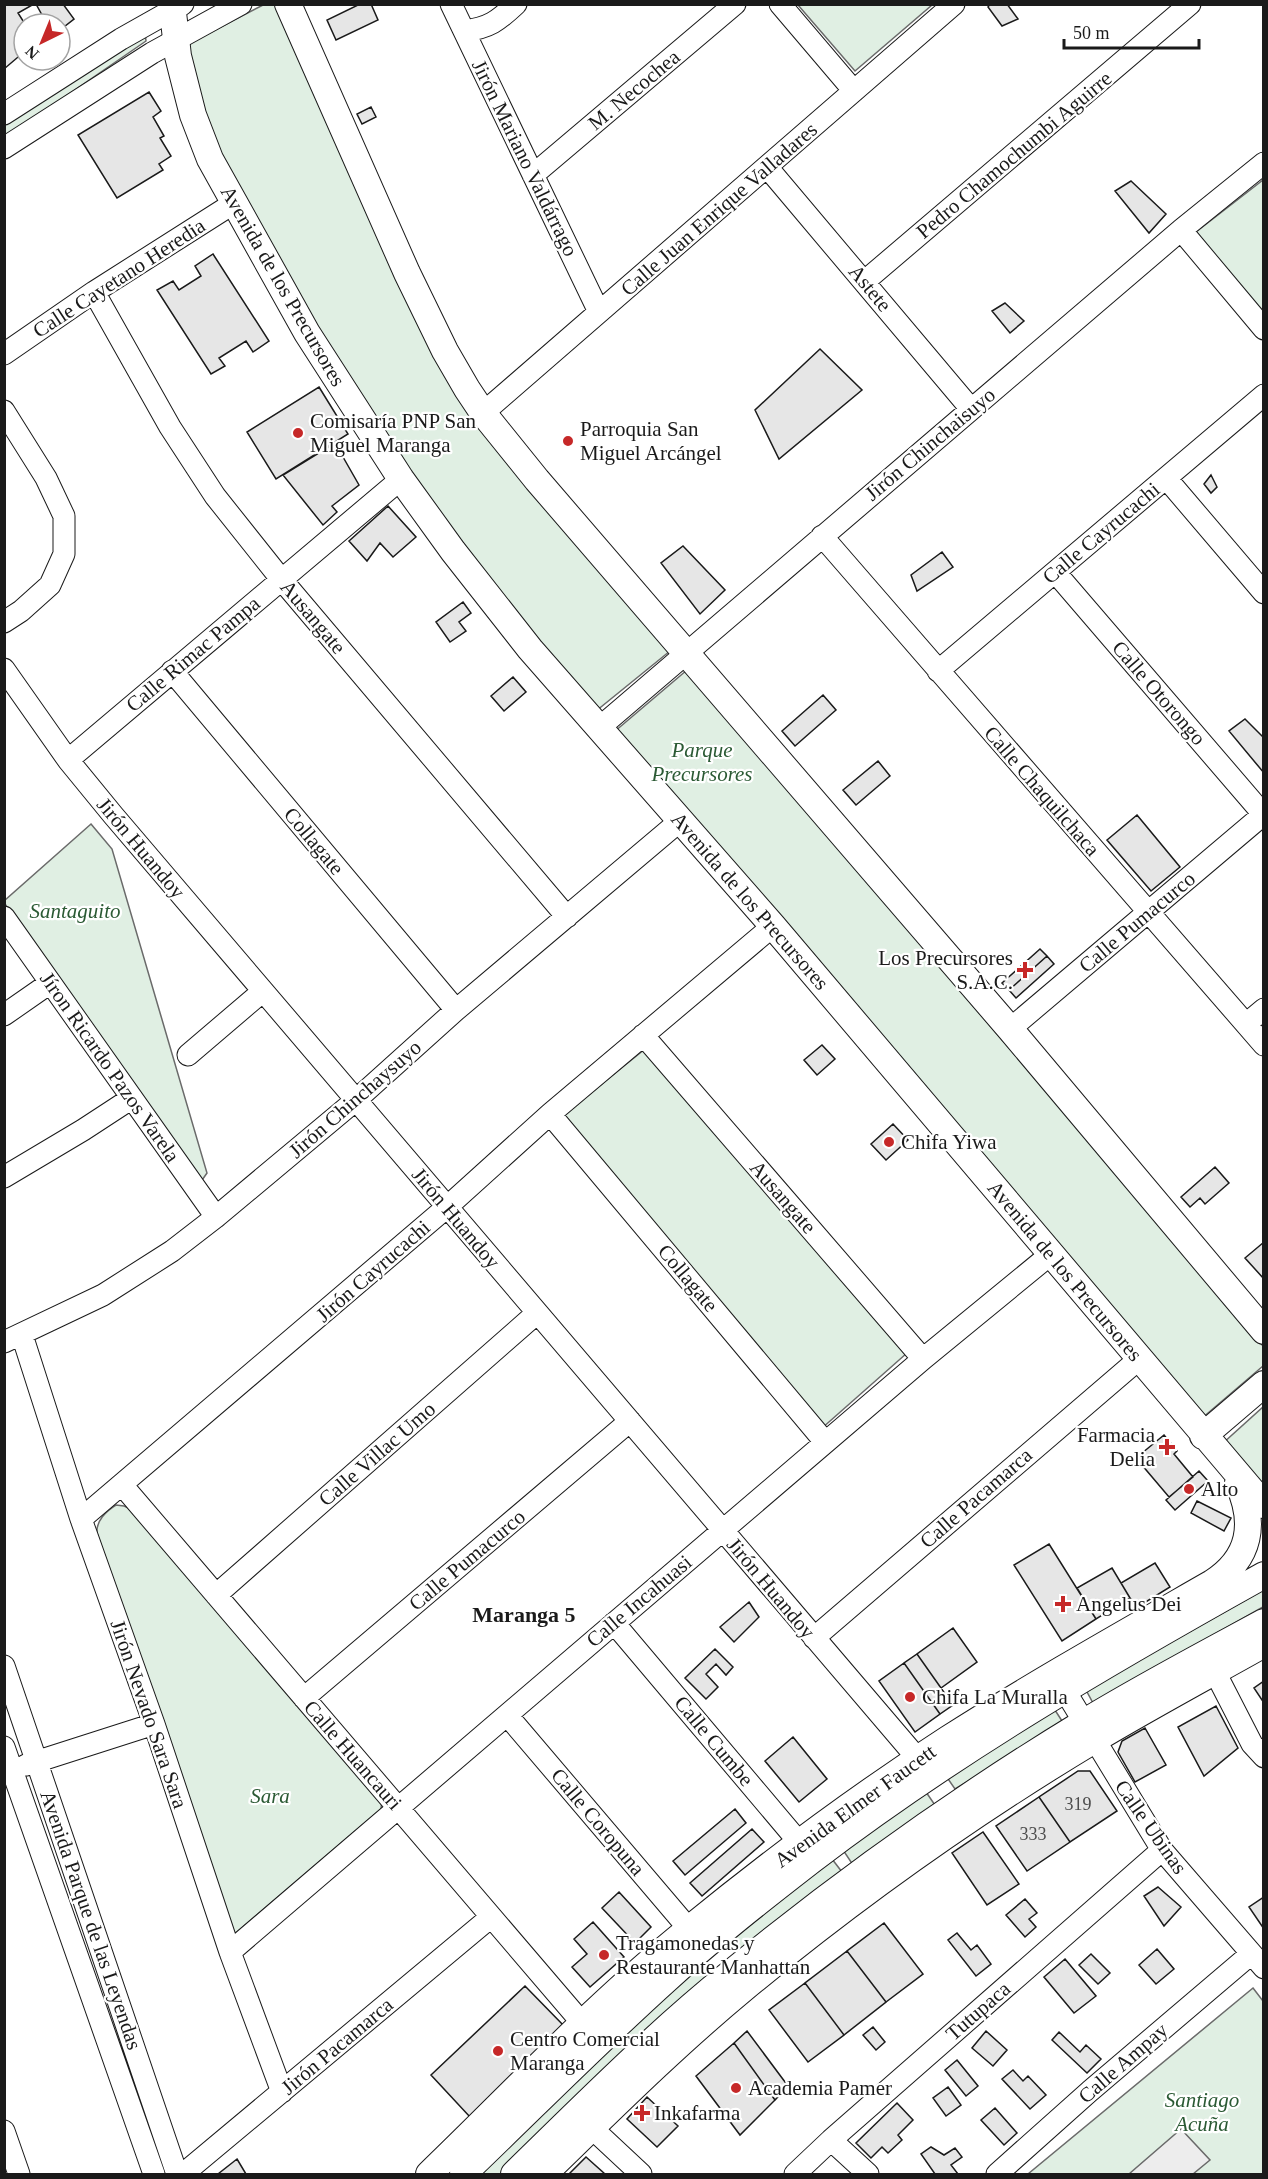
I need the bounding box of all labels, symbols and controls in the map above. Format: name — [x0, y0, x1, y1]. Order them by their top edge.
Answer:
north arrow — [12, 12, 72, 72]
scale bar — [1064, 12, 1199, 50]
text: 50 m — [1073, 23, 1110, 43]
text: N — [22, 42, 42, 63]
street label: M. Necochea — [583, 44, 685, 135]
street label: Jirón Mariano Valdárrago — [467, 56, 583, 260]
street label: Pedro Chamochumbi Aguirre — [912, 66, 1116, 244]
street label: Calle Juan Enrique Valladares — [616, 117, 822, 301]
street label: Avenida de los Precursores — [216, 181, 350, 391]
street label: Calle Cayetano Heredia — [28, 213, 210, 343]
street label: Astete — [844, 260, 896, 316]
street label: Jirón Chinchaisuyo — [860, 383, 1000, 505]
place label: Comisaría PNP San Miguel Maranga — [310, 409, 477, 457]
place label: Parroquia San Miguel Arcángel — [580, 417, 722, 465]
marker: Comisaría PNP San Miguel Maranga — [291, 426, 305, 440]
marker: Parroquia San Miguel Arcángel — [561, 434, 575, 448]
street label: Calle Cayrucachi — [1038, 477, 1164, 589]
street label: Ausangate — [275, 575, 351, 659]
street label: Calle Rimac Pampa — [121, 591, 265, 717]
street label: Calle Otorongo — [1107, 636, 1211, 750]
street label: Calle Chaquilchaca — [979, 721, 1105, 861]
park label: Parque Precursores — [650, 738, 753, 786]
street label: Jirón Huandoy — [92, 793, 190, 904]
street label: Collagate — [279, 802, 349, 880]
street label: Avenida de los Precursores — [666, 807, 834, 995]
street label: Calle Pumacurco — [1074, 867, 1200, 977]
park label: Santaguito — [29, 899, 121, 923]
place label: Los Precursores S.A.C. — [878, 946, 1013, 994]
marker: Los Precursores S.A.C. — [1018, 963, 1032, 977]
street label: Jíron Ricardo Pazos Varela — [35, 967, 185, 1167]
street label: Jirón Chinchaysuyo — [284, 1035, 426, 1163]
place label: Chifa Yiwa — [901, 1130, 997, 1154]
marker: Chifa Yiwa — [882, 1135, 896, 1149]
street label: Ausangate — [745, 1156, 821, 1238]
street label: Jirón Huandoy — [407, 1163, 505, 1274]
street label: Avenida de los Precursores — [983, 1176, 1147, 1366]
street label: Jirón Cayrucachi — [311, 1215, 435, 1327]
street label: Collagate — [653, 1239, 723, 1317]
street label: Calle Villac Umo — [314, 1397, 440, 1511]
place label: Farmacia Delia — [1077, 1423, 1156, 1471]
marker: Farmacia Delia — [1160, 1440, 1174, 1454]
street label: Calle Pacamarca — [915, 1442, 1037, 1553]
place label: Alto — [1201, 1477, 1238, 1501]
marker: Alto — [1182, 1482, 1196, 1496]
street label: Calle Pumacurco — [404, 1505, 530, 1615]
street label: Jirón Huandoy — [722, 1533, 820, 1644]
street label: Calle Incahuasi — [581, 1550, 697, 1652]
place label: Angelus Dei — [1076, 1592, 1182, 1616]
marker: Angelus Dei — [1054, 1595, 1072, 1613]
district label: Maranga 5 — [472, 1602, 576, 1627]
street label: Jirón Nevado Sara Sara — [105, 1617, 193, 1812]
place label: Chifa La Muralla — [922, 1685, 1068, 1709]
marker: Chifa La Muralla — [903, 1690, 917, 1704]
street label: Calle Cumbe — [669, 1691, 759, 1791]
street label: Calle Huancauri — [299, 1695, 407, 1815]
street label: Avenida Elmer Faucett — [770, 1739, 940, 1872]
street label: Calle Coropuna — [546, 1764, 650, 1881]
street label: Calle Ubinas — [1110, 1775, 1192, 1879]
park label: Sara — [250, 1784, 290, 1808]
street label: Avenida Parque de las Leyendas — [35, 1787, 147, 2053]
house number: 319 — [1065, 1794, 1092, 1814]
house number: 333 — [1020, 1824, 1047, 1844]
place label: Tragamonedas y Restaurante Manhattan — [616, 1931, 811, 1979]
marker: Tragamonedas y Restaurante Manhattan — [597, 1948, 611, 1962]
street label: Tutupaca — [941, 1976, 1016, 2045]
street label: Jirón Pacamarca — [276, 1992, 398, 2100]
street label: Calle Ampay — [1074, 2017, 1173, 2108]
place label: Centro Comercial Maranga — [510, 2027, 660, 2075]
marker: Centro Comercial Maranga — [491, 2044, 505, 2058]
place label: Academia Pamer — [748, 2076, 892, 2100]
marker: Academia Pamer — [729, 2081, 743, 2095]
park label: Santiago Acuña — [1165, 2088, 1239, 2136]
place label: Inkafarma — [654, 2101, 741, 2125]
marker: Inkafarma — [635, 2106, 649, 2120]

